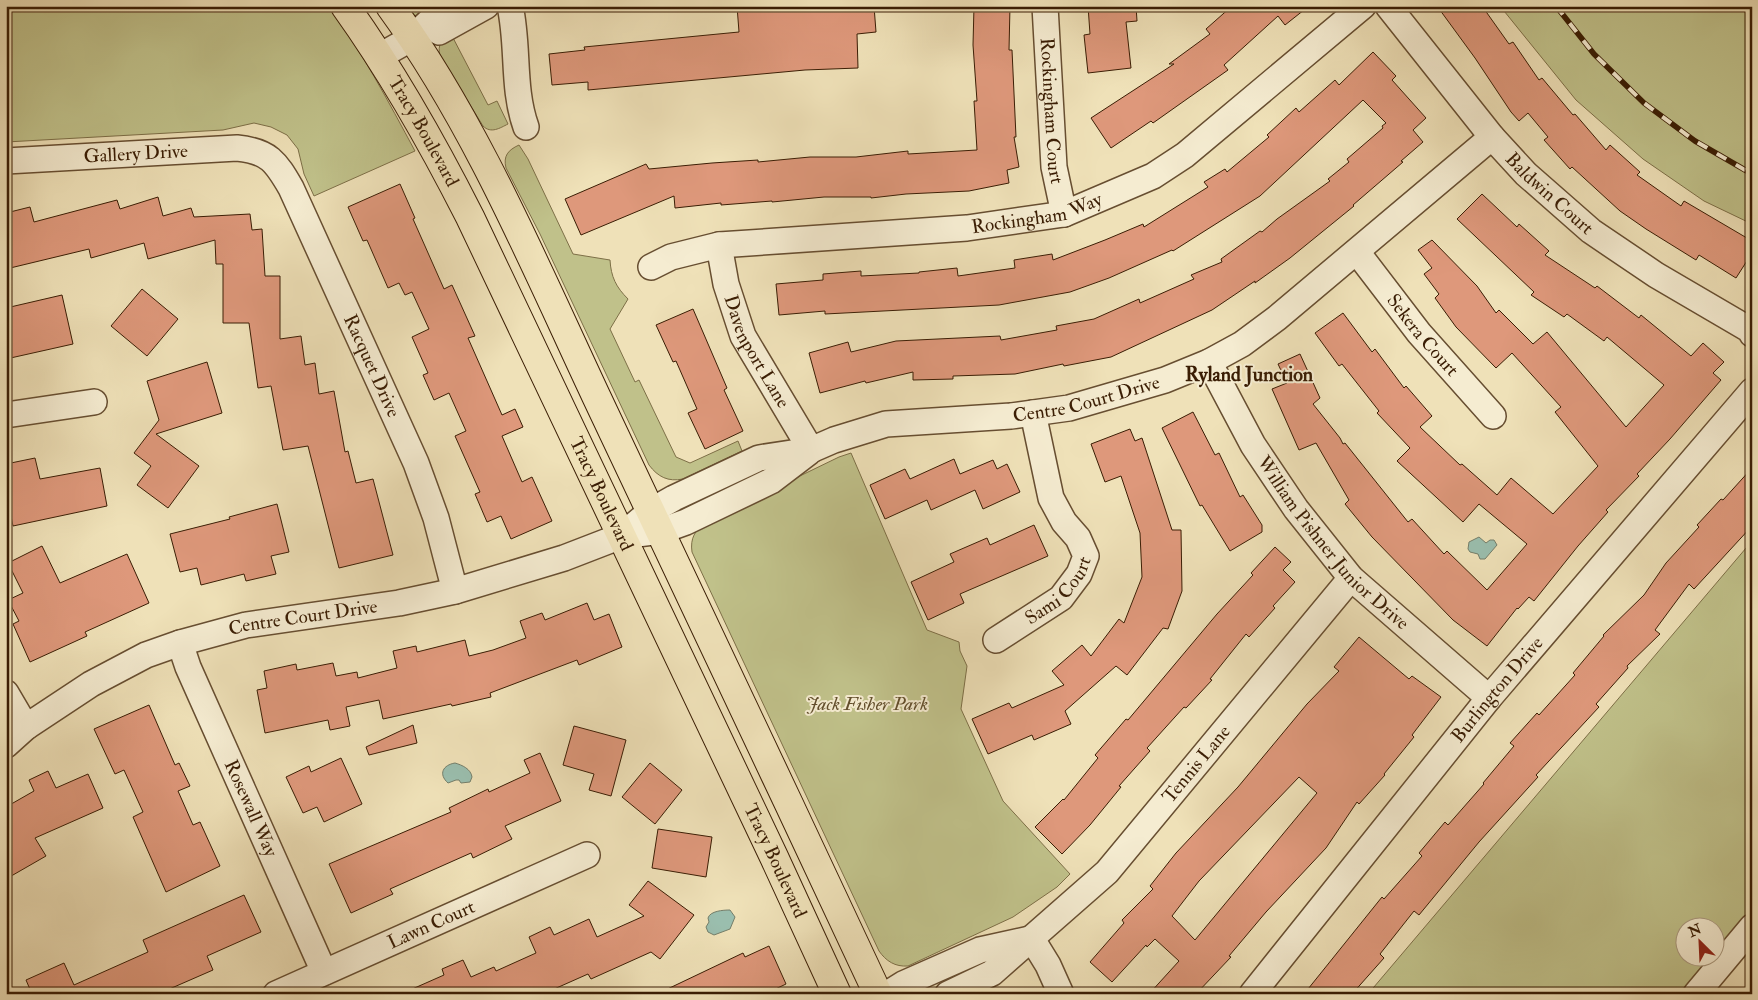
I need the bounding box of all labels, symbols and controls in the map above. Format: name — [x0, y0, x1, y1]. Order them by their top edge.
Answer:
street label: Rockingham Court — [1035, 37, 1069, 186]
street label: Tracy Boulevard — [383, 72, 465, 191]
street label: Gallery Drive — [83, 139, 189, 169]
street label: Baldwin Court — [1500, 147, 1599, 240]
street label: Rockingham Way — [970, 187, 1107, 239]
street label: Sekera Court — [1381, 289, 1464, 381]
street label: Davenport Lane — [718, 292, 795, 412]
street label: Racquet Drive — [338, 311, 406, 421]
district label: Ryland Junction — [1185, 362, 1314, 388]
street label: Centre Court Drive — [1011, 370, 1163, 428]
street label: Tracy Boulevard — [564, 433, 639, 555]
street label: William Pishner Junior Drive — [1251, 450, 1414, 635]
street label: Sami Court — [1020, 553, 1097, 630]
street label: Centre Court Drive — [226, 594, 379, 641]
street label: Burlington Drive — [1446, 631, 1548, 747]
park label: Jack Fisher Park — [806, 692, 928, 716]
street label: Tennis Lane — [1157, 720, 1236, 808]
street label: Rosewall Way — [219, 756, 283, 861]
street label: Tracy Boulevard — [738, 800, 813, 922]
street label: Lawn Court — [384, 895, 479, 955]
north arrow — [1676, 918, 1726, 968]
text: N — [1685, 920, 1705, 941]

